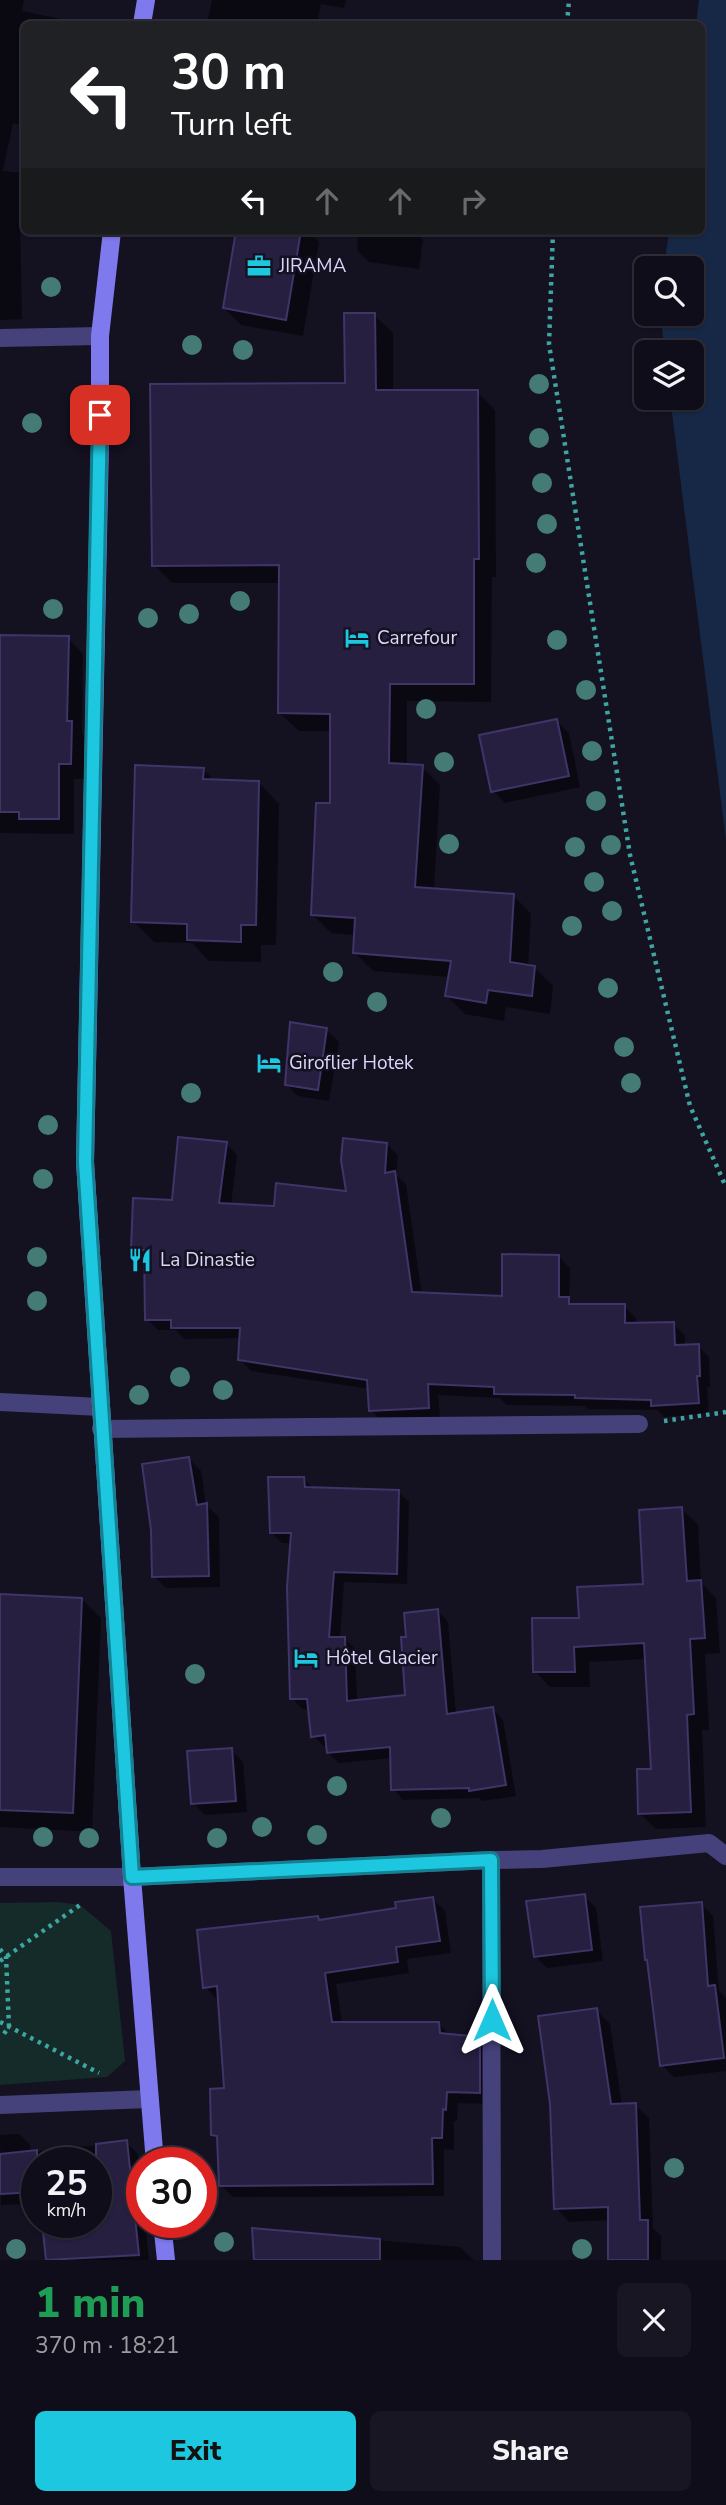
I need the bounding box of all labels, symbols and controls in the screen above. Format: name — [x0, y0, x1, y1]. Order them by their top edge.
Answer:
text: 30 m — [171, 39, 286, 106]
icon: left — [56, 49, 147, 140]
text: Turn left — [171, 103, 291, 146]
icon: left — [235, 182, 273, 220]
icon: ahead — [308, 182, 346, 220]
icon: ahead — [381, 182, 419, 220]
icon: right — [454, 182, 492, 220]
office icon: JIRAMA — [245, 252, 273, 280]
place label: JIRAMA — [278, 253, 347, 279]
map controls — [634, 256, 704, 410]
button: search — [634, 256, 704, 326]
button: layers — [634, 340, 704, 410]
pin — [70, 385, 130, 445]
icon: arrive — [81, 396, 119, 434]
hotel icon: Carrefour — [343, 624, 371, 652]
place label: Carrefour — [377, 625, 457, 651]
hotel icon: Giroflier Hotek — [255, 1049, 283, 1077]
place label: Giroflier Hotek — [289, 1050, 414, 1076]
restaurant icon: La Dinastie — [126, 1246, 154, 1274]
place label: La Dinastie — [160, 1247, 255, 1273]
hotel icon: Hôtel Glacier — [292, 1644, 320, 1672]
place label: Hôtel Glacier — [326, 1645, 438, 1671]
position arrow — [455, 1983, 529, 2057]
speed limit sign: 30 — [126, 2147, 217, 2238]
text: 25 — [45, 2160, 88, 2207]
text: km/h — [47, 2198, 86, 2222]
text: 1 min — [35, 2275, 145, 2332]
button: close — [617, 2283, 691, 2357]
text: 370 m · 18:21 — [35, 2330, 180, 2361]
button: Exit — [35, 2411, 356, 2491]
button: Share — [370, 2411, 691, 2491]

